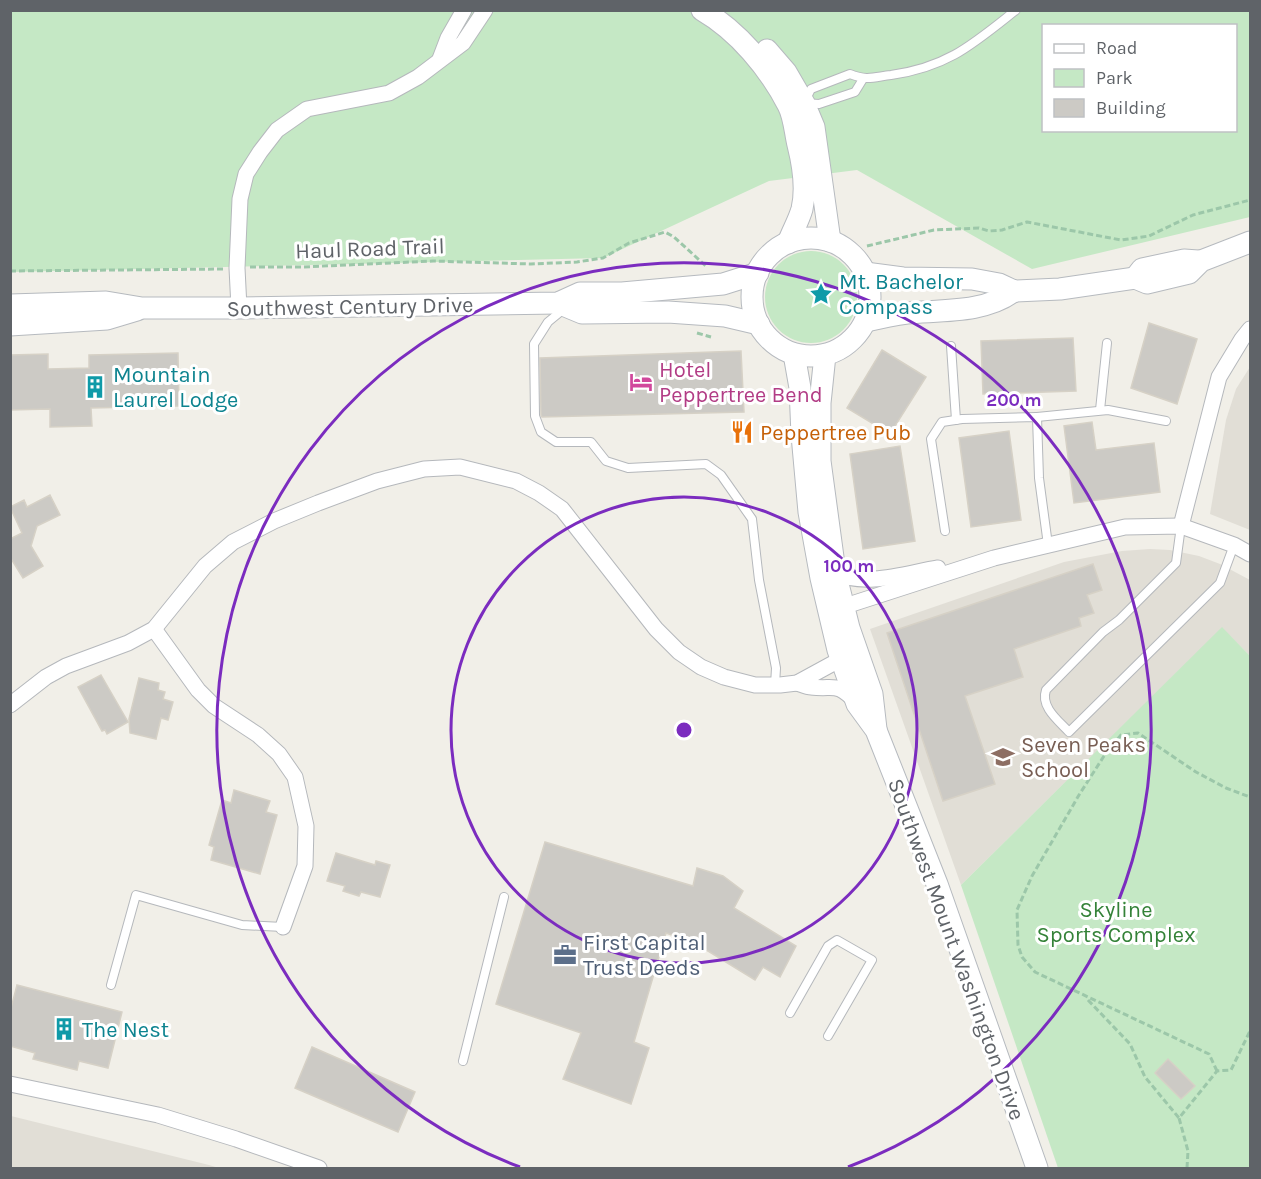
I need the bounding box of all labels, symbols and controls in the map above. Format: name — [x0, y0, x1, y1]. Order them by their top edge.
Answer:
legend — [1042, 24, 1237, 132]
text: Road — [1096, 37, 1137, 59]
text: Park — [1096, 67, 1133, 89]
text: Building — [1096, 97, 1166, 119]
street label: Haul Road Trail — [295, 233, 445, 265]
place label: Mt. Bachelor Compass — [839, 269, 963, 320]
place icon: Mt. Bachelor Compass — [808, 281, 834, 307]
street label: Southwest Century Drive — [226, 292, 474, 322]
place label: Hotel Peppertree Bend — [659, 357, 823, 408]
place label: Mountain Laurel Lodge — [113, 362, 238, 413]
hotel icon: Hotel Peppertree Bend — [628, 369, 654, 395]
building icon: Mountain Laurel Lodge — [82, 374, 108, 400]
text: 200 m — [986, 389, 1042, 411]
restaurant icon: Peppertree Pub — [729, 419, 755, 445]
place label: Peppertree Pub — [760, 420, 911, 446]
text: 100 m — [824, 555, 874, 577]
centre of rings — [674, 720, 694, 740]
place label: Seven Peaks School — [1021, 732, 1146, 783]
school or university icon: Seven Peaks School — [990, 744, 1016, 770]
street label: Southwest Mount Washington Drive — [882, 775, 1030, 1124]
park label: Skyline Sports Complex — [1037, 897, 1195, 948]
place label: First Capital Trust Deeds — [583, 930, 706, 981]
office icon: First Capital Trust Deeds — [552, 942, 578, 968]
building icon: The Nest — [51, 1016, 77, 1042]
place label: The Nest — [82, 1017, 169, 1043]

